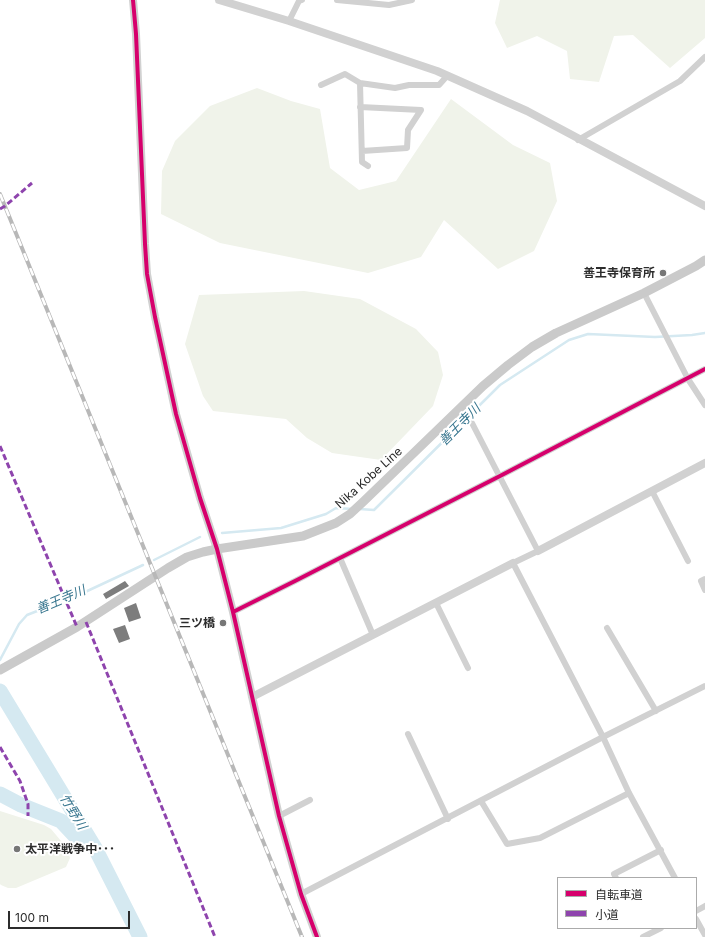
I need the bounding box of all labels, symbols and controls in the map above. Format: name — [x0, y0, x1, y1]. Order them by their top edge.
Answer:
place label: 善王寺保育所 — [583, 266, 655, 280]
marker: 善王寺保育所 — [658, 268, 668, 278]
water label: 善王寺川 — [436, 401, 484, 449]
street label: Nika Kobe Line — [333, 444, 405, 512]
water label: 善王寺川 — [34, 583, 88, 617]
place label: 三ツ橋 — [179, 616, 215, 630]
marker: 三ツ橋 — [218, 618, 228, 628]
water label: 竹野川 — [56, 791, 90, 833]
place label: 太平洋戦争中･･･ — [25, 842, 115, 856]
marker: 太平洋戦争中･･･ — [12, 844, 22, 854]
legend — [557, 877, 697, 929]
text: 自転車道 — [595, 887, 643, 902]
scale bar — [10, 903, 132, 929]
text: 小道 — [595, 907, 619, 922]
text: 100 m — [15, 910, 49, 925]

